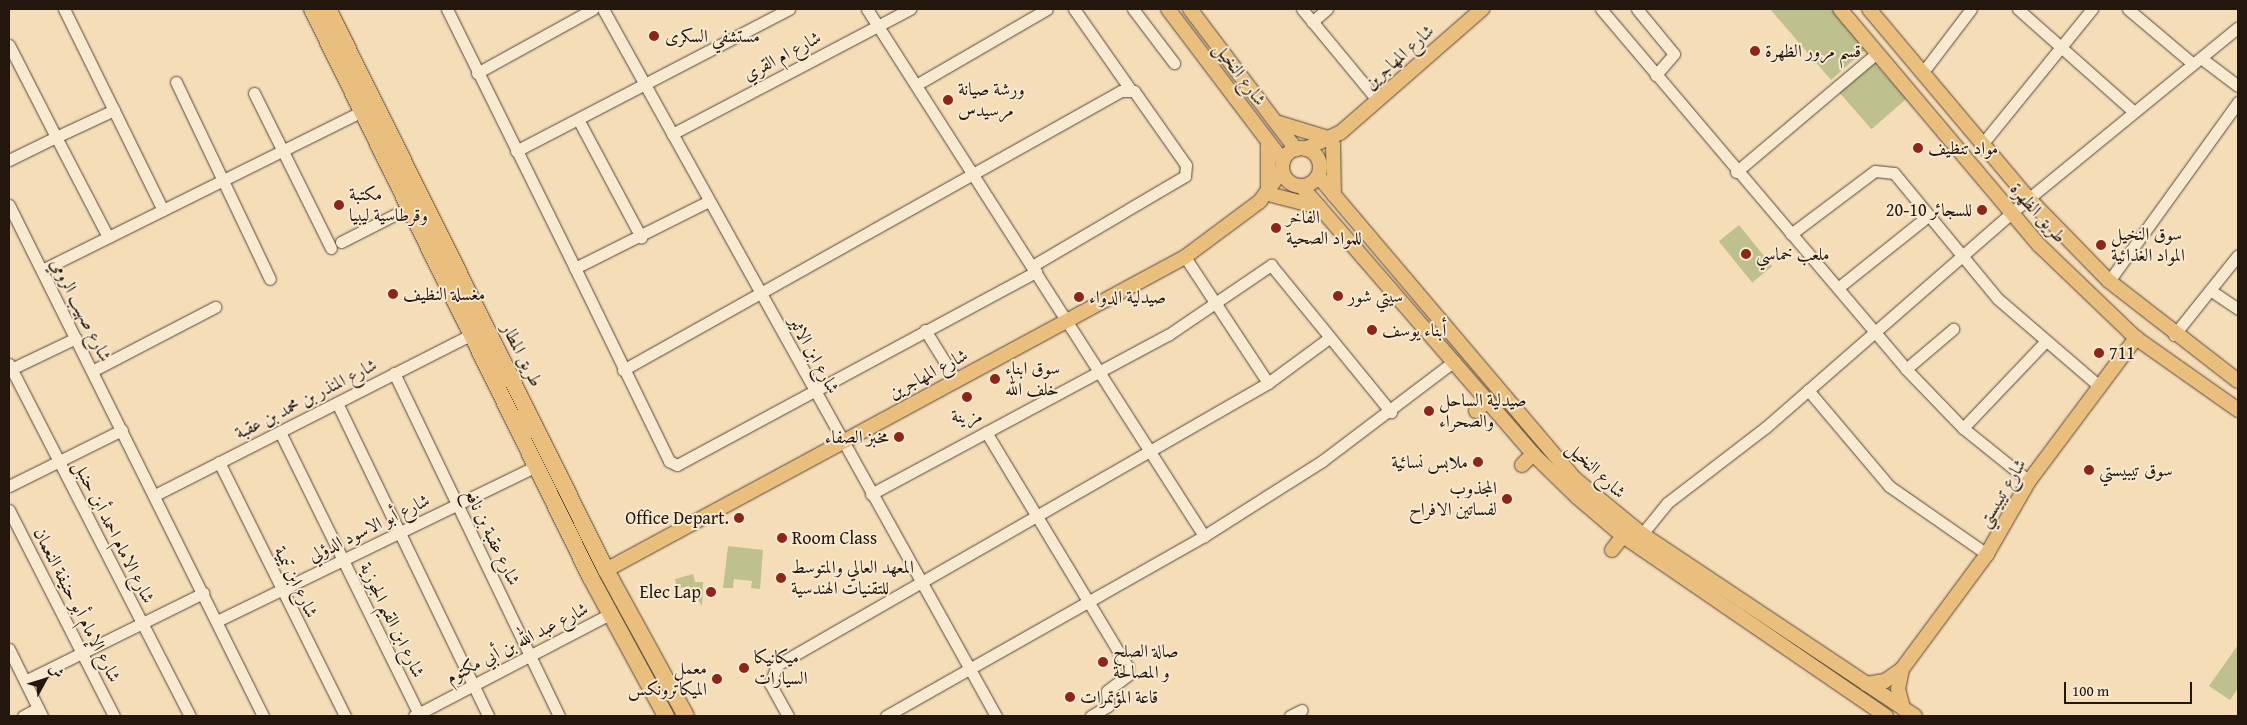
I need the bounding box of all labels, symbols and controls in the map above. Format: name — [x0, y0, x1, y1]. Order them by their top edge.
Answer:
street label: شارع المهاجرين — [1360, 20, 1438, 94]
place label: مستشفي السكرى — [665, 25, 760, 47]
street label: شارع ام القري — [739, 27, 825, 85]
marker: مستشفي السكرى — [647, 29, 661, 43]
street label: شارع النخيل — [1209, 38, 1271, 110]
place label: قسم مرور الظهرة — [1765, 40, 1861, 62]
marker: قسم مرور الظهرة — [1749, 45, 1761, 57]
place label: ورشة صيانة مرسيدس — [958, 79, 1025, 122]
marker: ورشة صيانة مرسيدس — [942, 94, 954, 106]
place label: مواد تنظيف — [1928, 137, 1998, 159]
marker: مواد تنظيف — [1912, 142, 1924, 154]
street label: طريق الظهرة — [2005, 178, 2071, 248]
place label: مكتبة وقرطاسية ليبيا — [349, 184, 428, 226]
marker: مكتبة وقرطاسية ليبيا — [333, 199, 345, 211]
place label: 20-10 للسجائر — [1886, 199, 1972, 221]
marker: 20-10 للسجائر — [1976, 204, 1988, 216]
place label: الفاخر للمواد الصحية — [1286, 207, 1362, 250]
marker: الفاخر للمواد الصحية — [1270, 222, 1282, 234]
place label: سوق النخيل المواد الغذائية — [2111, 224, 2185, 266]
marker: سوق النخيل المواد الغذائية — [2095, 239, 2107, 251]
place label: ملعب خماسي — [1756, 243, 1830, 265]
marker: ملعب خماسي — [1740, 248, 1752, 260]
street label: شارع صهيب الرومي — [46, 255, 116, 365]
place label: مغسلة النظيف — [403, 283, 485, 305]
place label: سيتي شور — [1348, 285, 1403, 307]
place label: صيدلية الدواء — [1089, 286, 1166, 308]
marker: مغسلة النظيف — [387, 288, 399, 300]
marker: سيتي شور — [1332, 290, 1344, 302]
marker: صيدلية الدواء — [1073, 291, 1085, 303]
street label: شارع ابن الاثير — [784, 312, 844, 398]
place label: أبناء يوسف — [1382, 319, 1447, 341]
street label: طريق المطار — [497, 320, 547, 390]
marker: أبناء يوسف — [1366, 324, 1378, 336]
place label: 711 — [2109, 342, 2135, 364]
street label: شارع المهاجرين — [885, 344, 971, 404]
marker: 711 — [2093, 347, 2105, 359]
street label: شارع المنذر بن محمد بن عقبة — [231, 354, 381, 444]
place label: سوق ابناء خلف الله — [1005, 358, 1060, 400]
marker: سوق ابناء خلف الله — [989, 373, 1001, 385]
place label: صيدلية الساحل والصحراء — [1439, 390, 1527, 432]
marker: مزينة — [961, 391, 973, 403]
place label: مزينة — [951, 405, 983, 427]
marker: صيدلية الساحل والصحراء — [1423, 405, 1435, 417]
place label: مخبز الصفاء — [825, 426, 889, 448]
marker: مخبز الصفاء — [893, 431, 905, 443]
street label: شارع النخيل — [1562, 437, 1630, 503]
place label: ملابس نسائية — [1391, 451, 1468, 473]
street label: شارع تيبيستي — [1973, 455, 2031, 531]
marker: ملابس نسائية — [1472, 456, 1484, 468]
street label: شارع الامام احمد أبن حنبل — [69, 457, 159, 607]
place label: سوق تيبيستي — [2099, 459, 2173, 481]
marker: سوق تيبيستي — [2083, 464, 2095, 476]
place label: المجذوب لفساتين الافراح — [1409, 478, 1497, 520]
street label: شارع عقبة بن نافع — [459, 485, 525, 589]
street label: شارع أبو الاسود الدؤلي — [305, 489, 433, 567]
marker: المجذوب لفساتين الافراح — [1501, 493, 1513, 505]
place label: Office Depart. — [625, 507, 729, 529]
marker: Office Depart. — [733, 512, 745, 524]
street label: شارع الإمام أبو حنيفة النعمان — [29, 524, 125, 686]
place label: Room Class — [792, 527, 877, 549]
marker: Room Class — [776, 532, 788, 544]
street label: شارع ابن تيمية — [269, 543, 323, 621]
place label: المعهد العالي والمتوسط للتقنيات الهندسية — [791, 557, 914, 600]
street label: شارع ابن القيم الجوزية — [355, 559, 429, 681]
marker: المعهد العالي والمتوسط للتقنيات الهندسية — [775, 572, 787, 584]
place label: Elec Lap — [639, 581, 701, 603]
marker: Elec Lap — [705, 586, 717, 598]
street label: شارع عبد الله بن أبي مكتوم — [442, 598, 592, 688]
place label: صالة الصلح و المصالحة — [1113, 641, 1179, 684]
place label: ميكانيكا السيارات — [754, 647, 808, 690]
north arrow — [20, 655, 70, 705]
marker: صالة الصلح و المصالحة — [1097, 656, 1109, 668]
place label: معمل الميكاترونكس — [628, 658, 707, 701]
marker: ميكانيكا السيارات — [738, 662, 750, 674]
scale bar — [2067, 672, 2194, 704]
marker: معمل الميكاترونكس — [711, 673, 723, 685]
text: 100 m — [2072, 680, 2109, 701]
place label: قاعة المؤتمرات — [1080, 686, 1158, 708]
marker: قاعة المؤتمرات — [1064, 691, 1076, 703]

